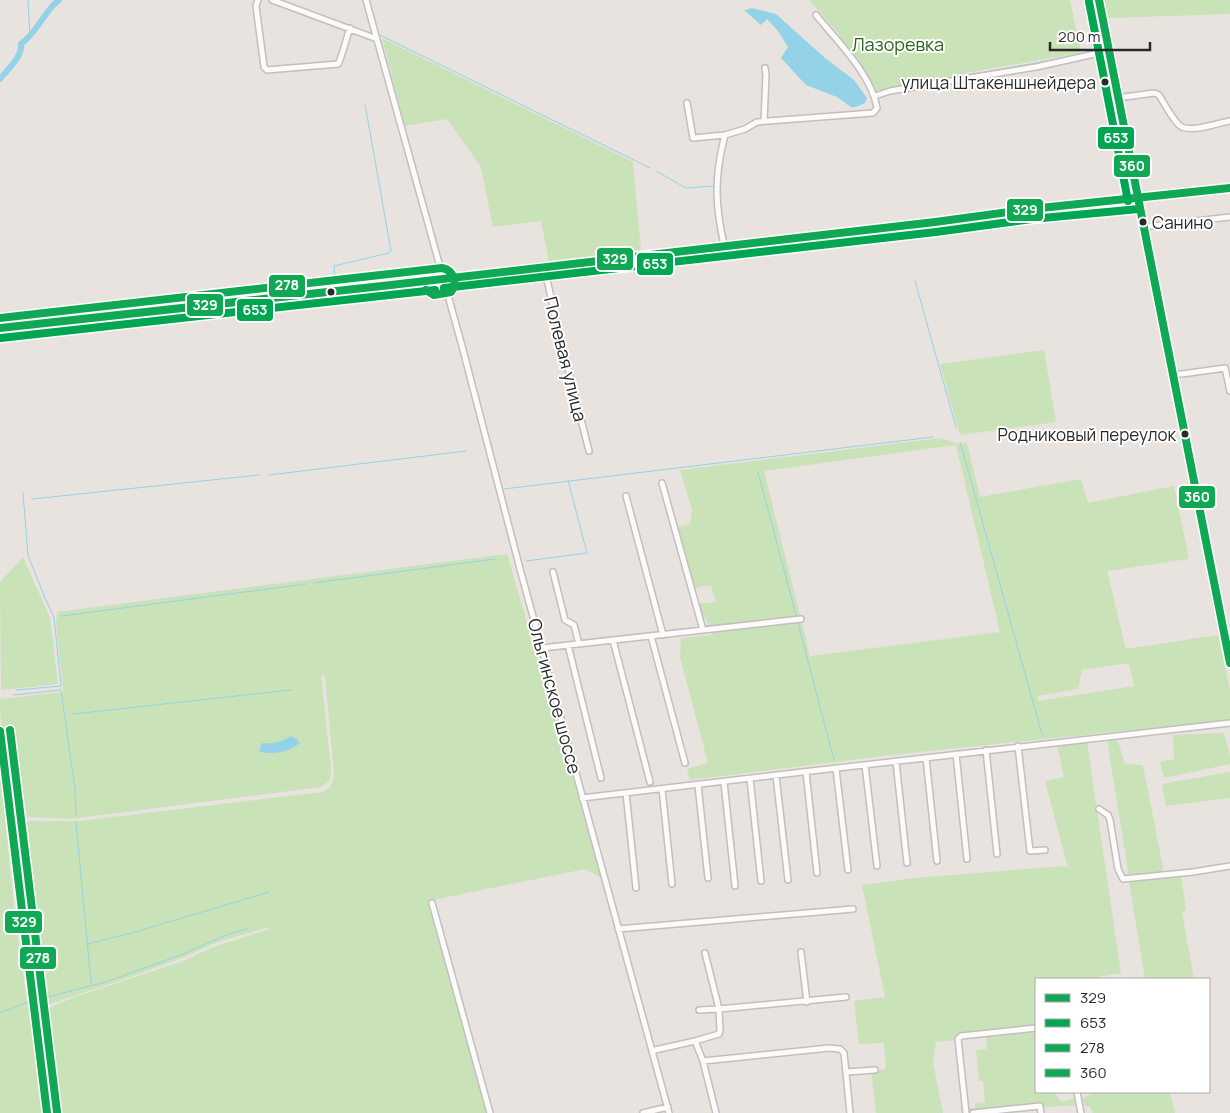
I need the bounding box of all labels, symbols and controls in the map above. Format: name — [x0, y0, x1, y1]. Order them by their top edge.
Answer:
scale bar — [1050, 20, 1150, 52]
text: 200 m — [1058, 26, 1101, 47]
park label: Лазоревка — [852, 32, 944, 56]
place label: улица Штакеншнейдера — [901, 71, 1096, 94]
marker: улица Штакеншнейдера — [1100, 77, 1110, 87]
line badge: 653 — [1097, 126, 1135, 150]
text: 653 — [1103, 128, 1129, 147]
line badge: 360 — [1113, 154, 1151, 178]
text: 360 — [1119, 156, 1145, 175]
line badge: 329 — [1006, 198, 1044, 222]
text: 329 — [1012, 200, 1038, 219]
place label: Санино — [1152, 211, 1213, 234]
marker: Санино — [1138, 217, 1148, 227]
line badge: 329 — [596, 247, 634, 271]
text: 329 — [602, 249, 628, 268]
line badge: 653 — [636, 252, 674, 276]
text: 653 — [642, 254, 668, 273]
line badge: 278 — [268, 274, 306, 298]
text: 278 — [275, 275, 299, 294]
unlabelled marker — [326, 287, 336, 297]
line badge: 329 — [186, 293, 224, 317]
street label: Полевая улица — [539, 294, 593, 424]
text: 329 — [192, 295, 218, 314]
line badge: 653 — [236, 298, 274, 322]
text: 653 — [242, 300, 268, 319]
place label: Родниковый переулок — [998, 423, 1177, 446]
marker: Родниковый переулок — [1180, 429, 1190, 439]
line badge: 360 — [1178, 485, 1216, 509]
text: 360 — [1184, 487, 1210, 506]
street label: Ольгинское шоссе — [523, 616, 587, 776]
line badge: 329 — [4, 910, 43, 934]
text: 329 — [11, 912, 37, 931]
line badge: 278 — [19, 946, 57, 970]
text: 278 — [26, 948, 50, 967]
legend — [1035, 978, 1210, 1093]
text: 329 — [1080, 987, 1106, 1008]
text: 653 — [1080, 1012, 1106, 1033]
text: 278 — [1080, 1037, 1105, 1058]
text: 360 — [1080, 1062, 1107, 1083]

